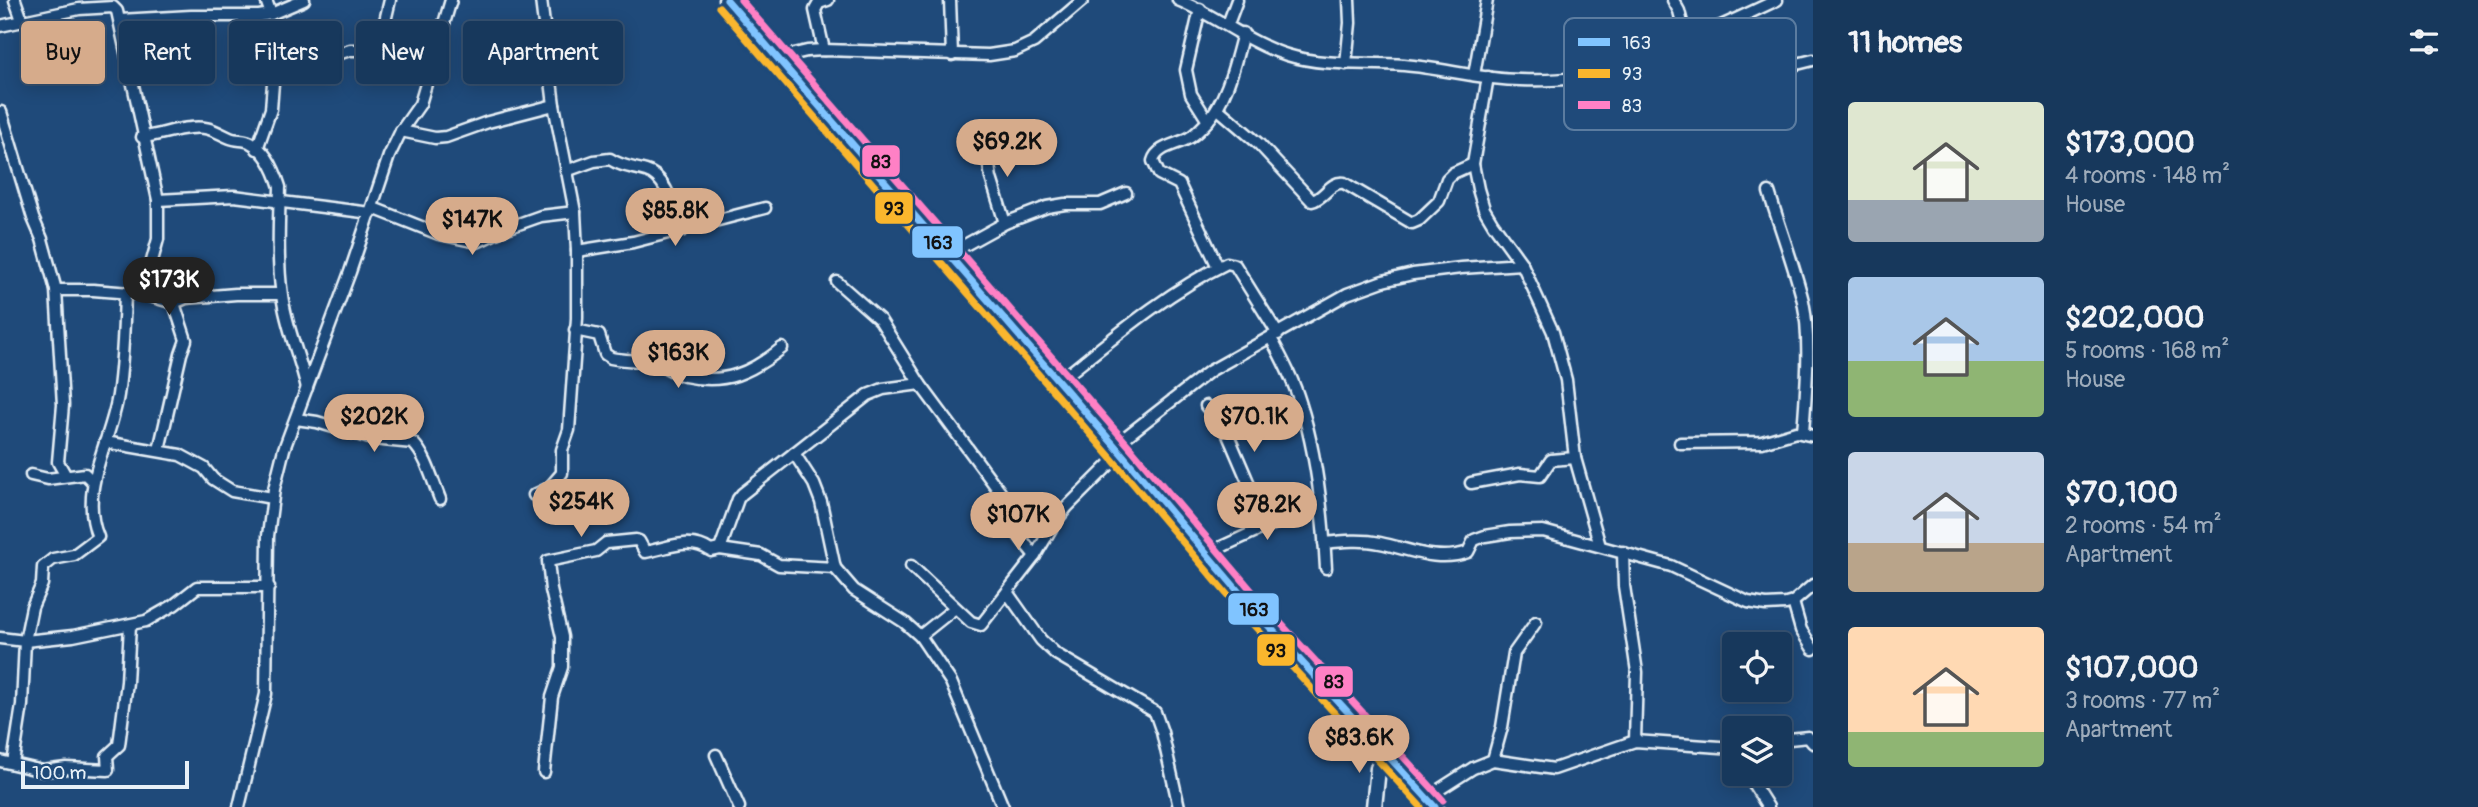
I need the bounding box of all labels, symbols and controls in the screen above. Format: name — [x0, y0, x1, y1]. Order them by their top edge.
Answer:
legend — [1564, 18, 1796, 130]
chip: Buy — [21, 21, 105, 84]
chip: Rent — [119, 21, 215, 84]
chip: Filters — [229, 21, 342, 84]
chip: New — [356, 21, 449, 84]
chip: Apartment — [463, 21, 623, 84]
icon: filters — [2405, 23, 2443, 61]
text: 11 homes — [1848, 24, 1962, 61]
text: 163 — [1622, 31, 1651, 55]
text: 93 — [1622, 62, 1642, 86]
text: 83 — [1622, 94, 1642, 118]
pin: $69.2K — [950, 120, 1064, 179]
text: $173,000 — [2065, 124, 2195, 161]
text: $69.2K — [972, 127, 1042, 156]
icon: home — [1904, 130, 1988, 214]
line badge: 83 — [861, 144, 901, 178]
text: 83 — [871, 150, 891, 174]
text: 4 rooms · 148 m² — [2065, 161, 2230, 190]
pin: $85.8K — [618, 188, 732, 248]
text: House — [2065, 190, 2125, 219]
line badge: 93 — [874, 191, 914, 225]
text: $85.8K — [641, 196, 709, 225]
text: 93 — [884, 197, 904, 221]
pin: $147K — [423, 198, 521, 257]
text: $147K — [442, 205, 502, 234]
line badge: 163 — [911, 225, 964, 259]
text: 163 — [923, 231, 953, 255]
pin: $173K — [120, 258, 218, 317]
text: $173K — [139, 265, 199, 294]
text: $202,000 — [2065, 299, 2204, 336]
icon: home — [1904, 305, 1988, 389]
pin: $163K — [629, 330, 727, 390]
text: 5 rooms · 168 m² — [2065, 336, 2229, 365]
text: $163K — [647, 338, 709, 367]
text: House — [2065, 365, 2125, 394]
pin: $202K — [325, 394, 423, 454]
pin: $70.1K — [1197, 394, 1311, 454]
text: $202K — [340, 402, 408, 431]
text: $70.1K — [1220, 402, 1288, 431]
text: $70,100 — [2065, 474, 2178, 511]
pin: $254K — [532, 480, 630, 539]
icon: home — [1904, 480, 1988, 564]
pin: $78.2K — [1210, 482, 1324, 542]
text: $254K — [549, 487, 614, 516]
text: $78.2K — [1233, 490, 1301, 519]
pin: $107K — [969, 492, 1067, 552]
text: $107K — [986, 500, 1050, 529]
text: 2 rooms · 54 m² — [2065, 511, 2222, 540]
text: Apartment — [2065, 540, 2172, 569]
line badge: 163 — [1227, 592, 1280, 626]
text: 163 — [1239, 598, 1269, 622]
map controls — [1722, 632, 1792, 786]
button: locate — [1722, 632, 1792, 702]
line badge: 93 — [1256, 633, 1296, 667]
text: 93 — [1266, 639, 1286, 663]
text: $107,000 — [2065, 649, 2198, 686]
icon: home — [1904, 655, 1988, 739]
line badge: 83 — [1314, 665, 1354, 698]
text: 83 — [1324, 670, 1344, 694]
text: 3 rooms · 77 m² — [2065, 686, 2220, 715]
text: Apartment — [2065, 715, 2172, 744]
pin: $83.6K — [1302, 716, 1416, 775]
button: layers — [1722, 716, 1792, 786]
text: $83.6K — [1324, 723, 1394, 752]
scale bar — [21, 758, 189, 790]
text: 100 m — [32, 761, 86, 785]

